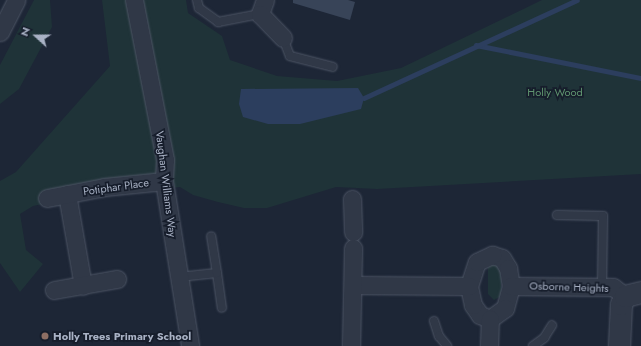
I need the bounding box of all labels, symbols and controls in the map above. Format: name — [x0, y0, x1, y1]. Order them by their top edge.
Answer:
north arrow — [16, 16, 56, 56]
text: N — [16, 25, 34, 39]
park label: Holly Wood — [527, 85, 583, 99]
street label: Vaughan Williams Way — [153, 130, 179, 238]
street label: Potiphar Place — [82, 176, 150, 198]
street label: Osborne Heights — [529, 279, 609, 295]
place label: Holly Trees Primary School — [53, 329, 191, 343]
marker: Holly Trees Primary School — [40, 331, 50, 341]

